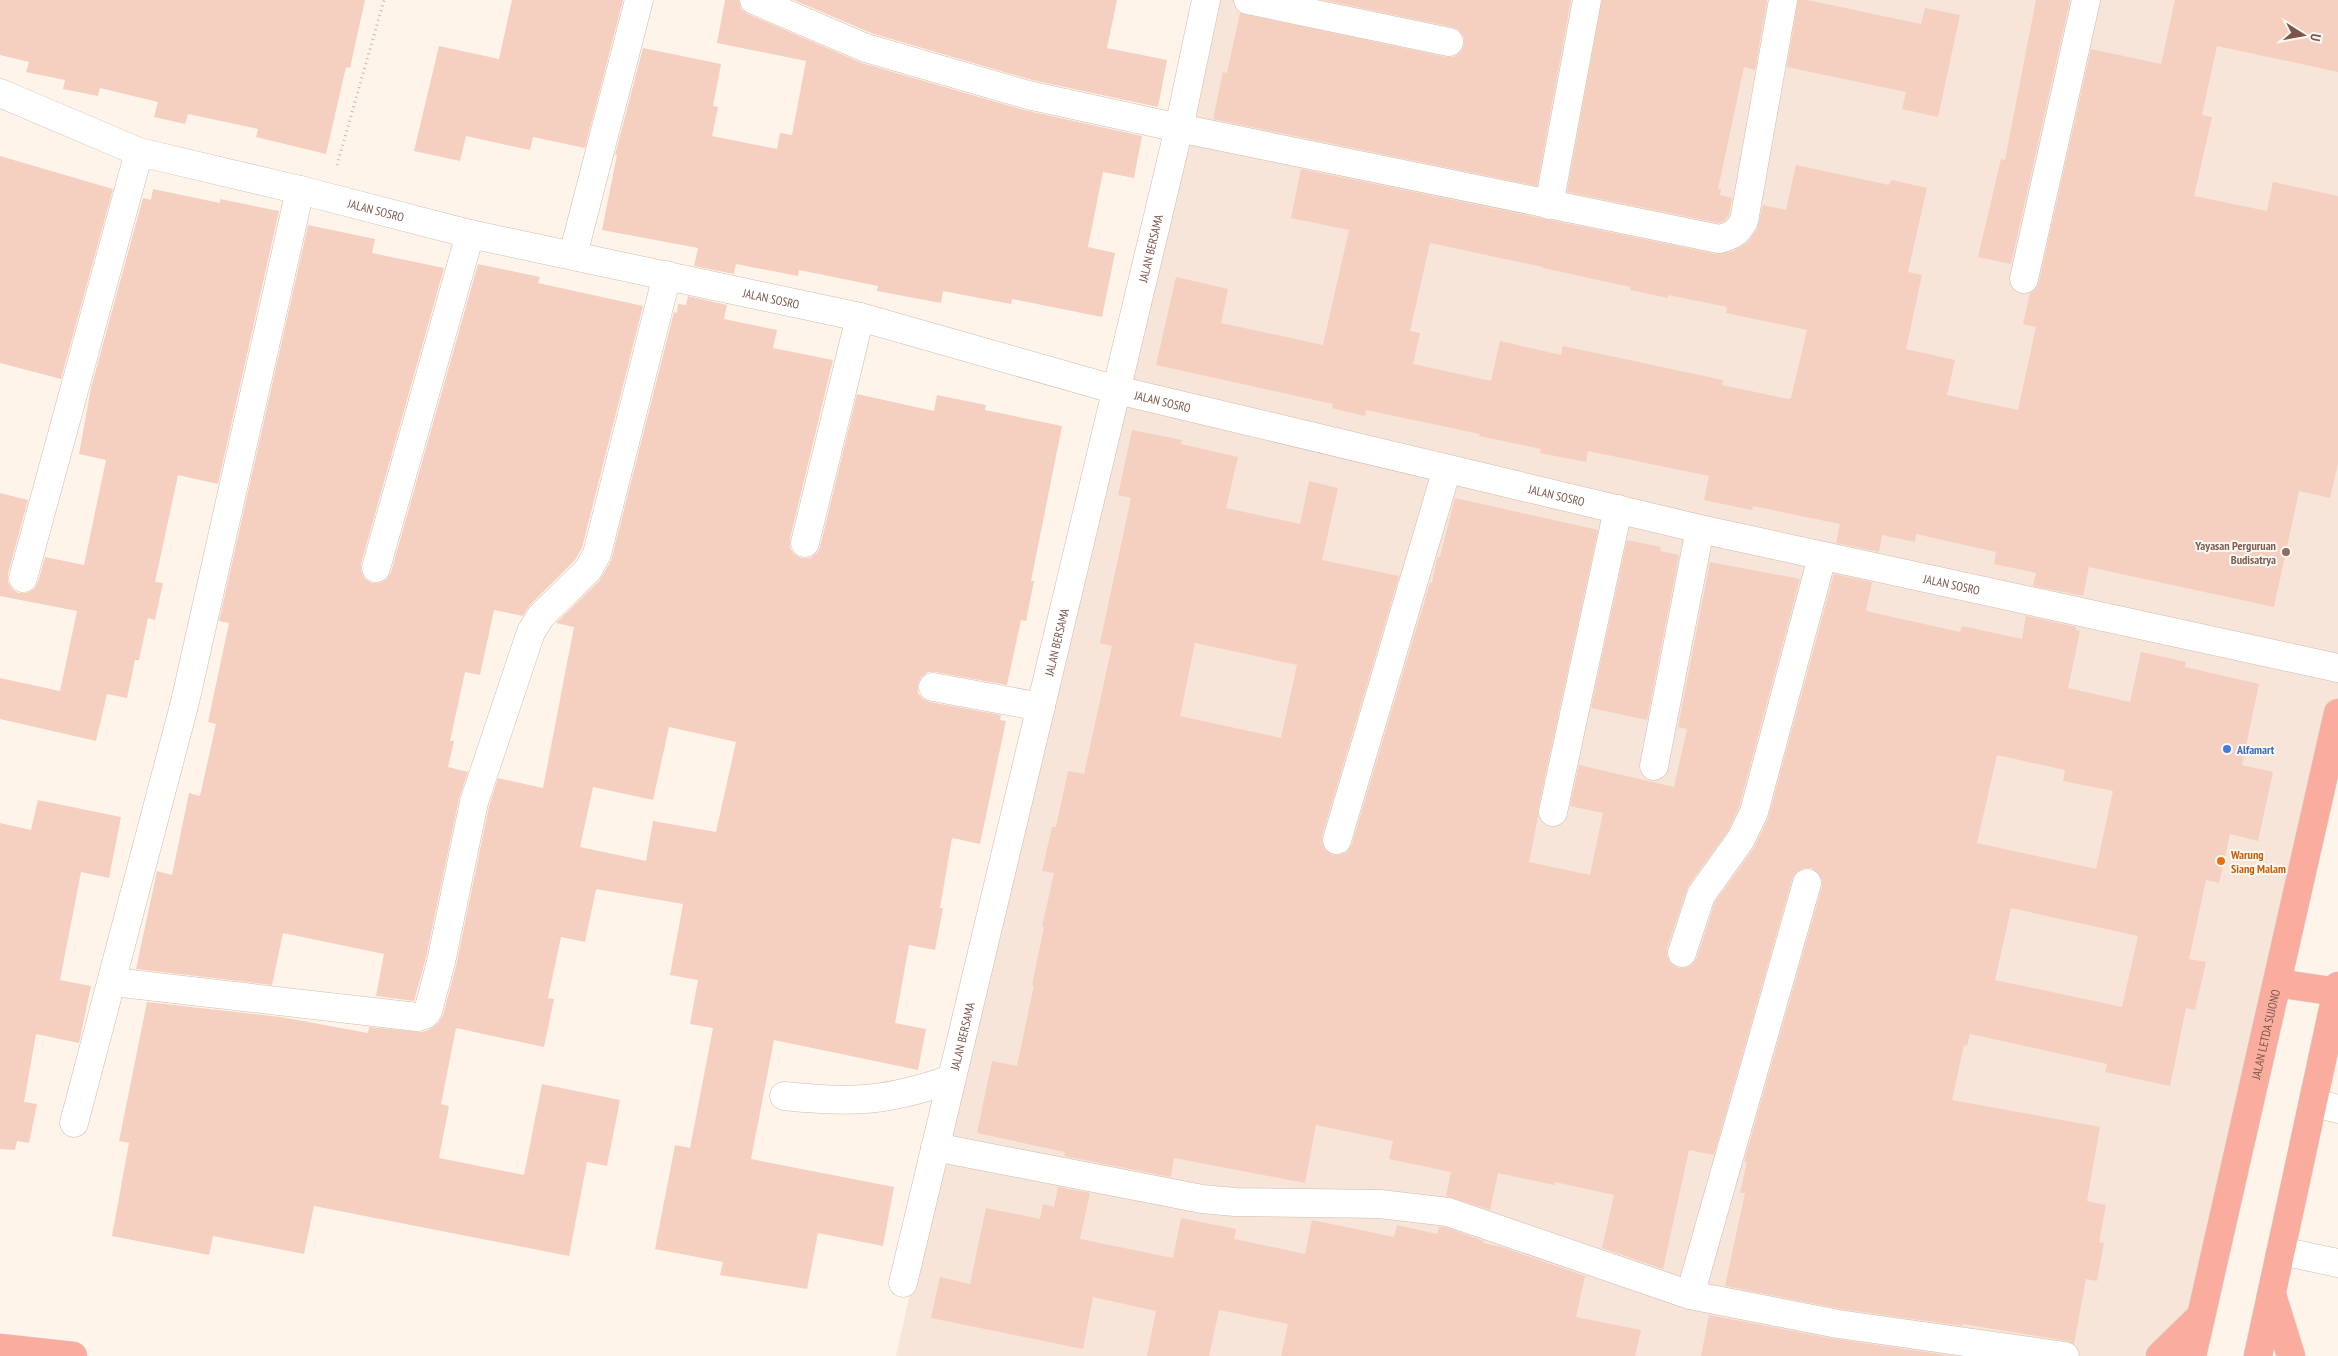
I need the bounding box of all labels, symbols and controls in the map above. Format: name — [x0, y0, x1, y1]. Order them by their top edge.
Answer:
north arrow — [2278, 10, 2328, 60]
text: U — [2306, 32, 2325, 43]
street label: JALAN SOSRO — [345, 195, 406, 224]
street label: JALAN BERSAMA — [1135, 212, 1166, 284]
street label: JALAN SOSRO — [741, 285, 801, 311]
street label: JALAN SOSRO — [1132, 387, 1193, 415]
street label: JALAN SOSRO — [1526, 481, 1587, 509]
place label: Yayasan Perguruan Budisatrya — [2194, 538, 2276, 567]
marker: Yayasan Perguruan Budisatrya — [2280, 546, 2292, 558]
street label: JALAN SOSRO — [1921, 570, 1982, 597]
street label: JALAN BERSAMA — [1041, 606, 1072, 678]
place label: Alfamart — [2236, 742, 2275, 757]
marker: Alfamart — [2221, 743, 2233, 755]
place label: Warung Siang Malam — [2230, 847, 2286, 876]
marker: Warung Siang Malam — [2215, 855, 2227, 867]
street label: JALAN LETDA SUJONO — [2247, 987, 2283, 1082]
street label: JALAN BERSAMA — [946, 1000, 977, 1072]

